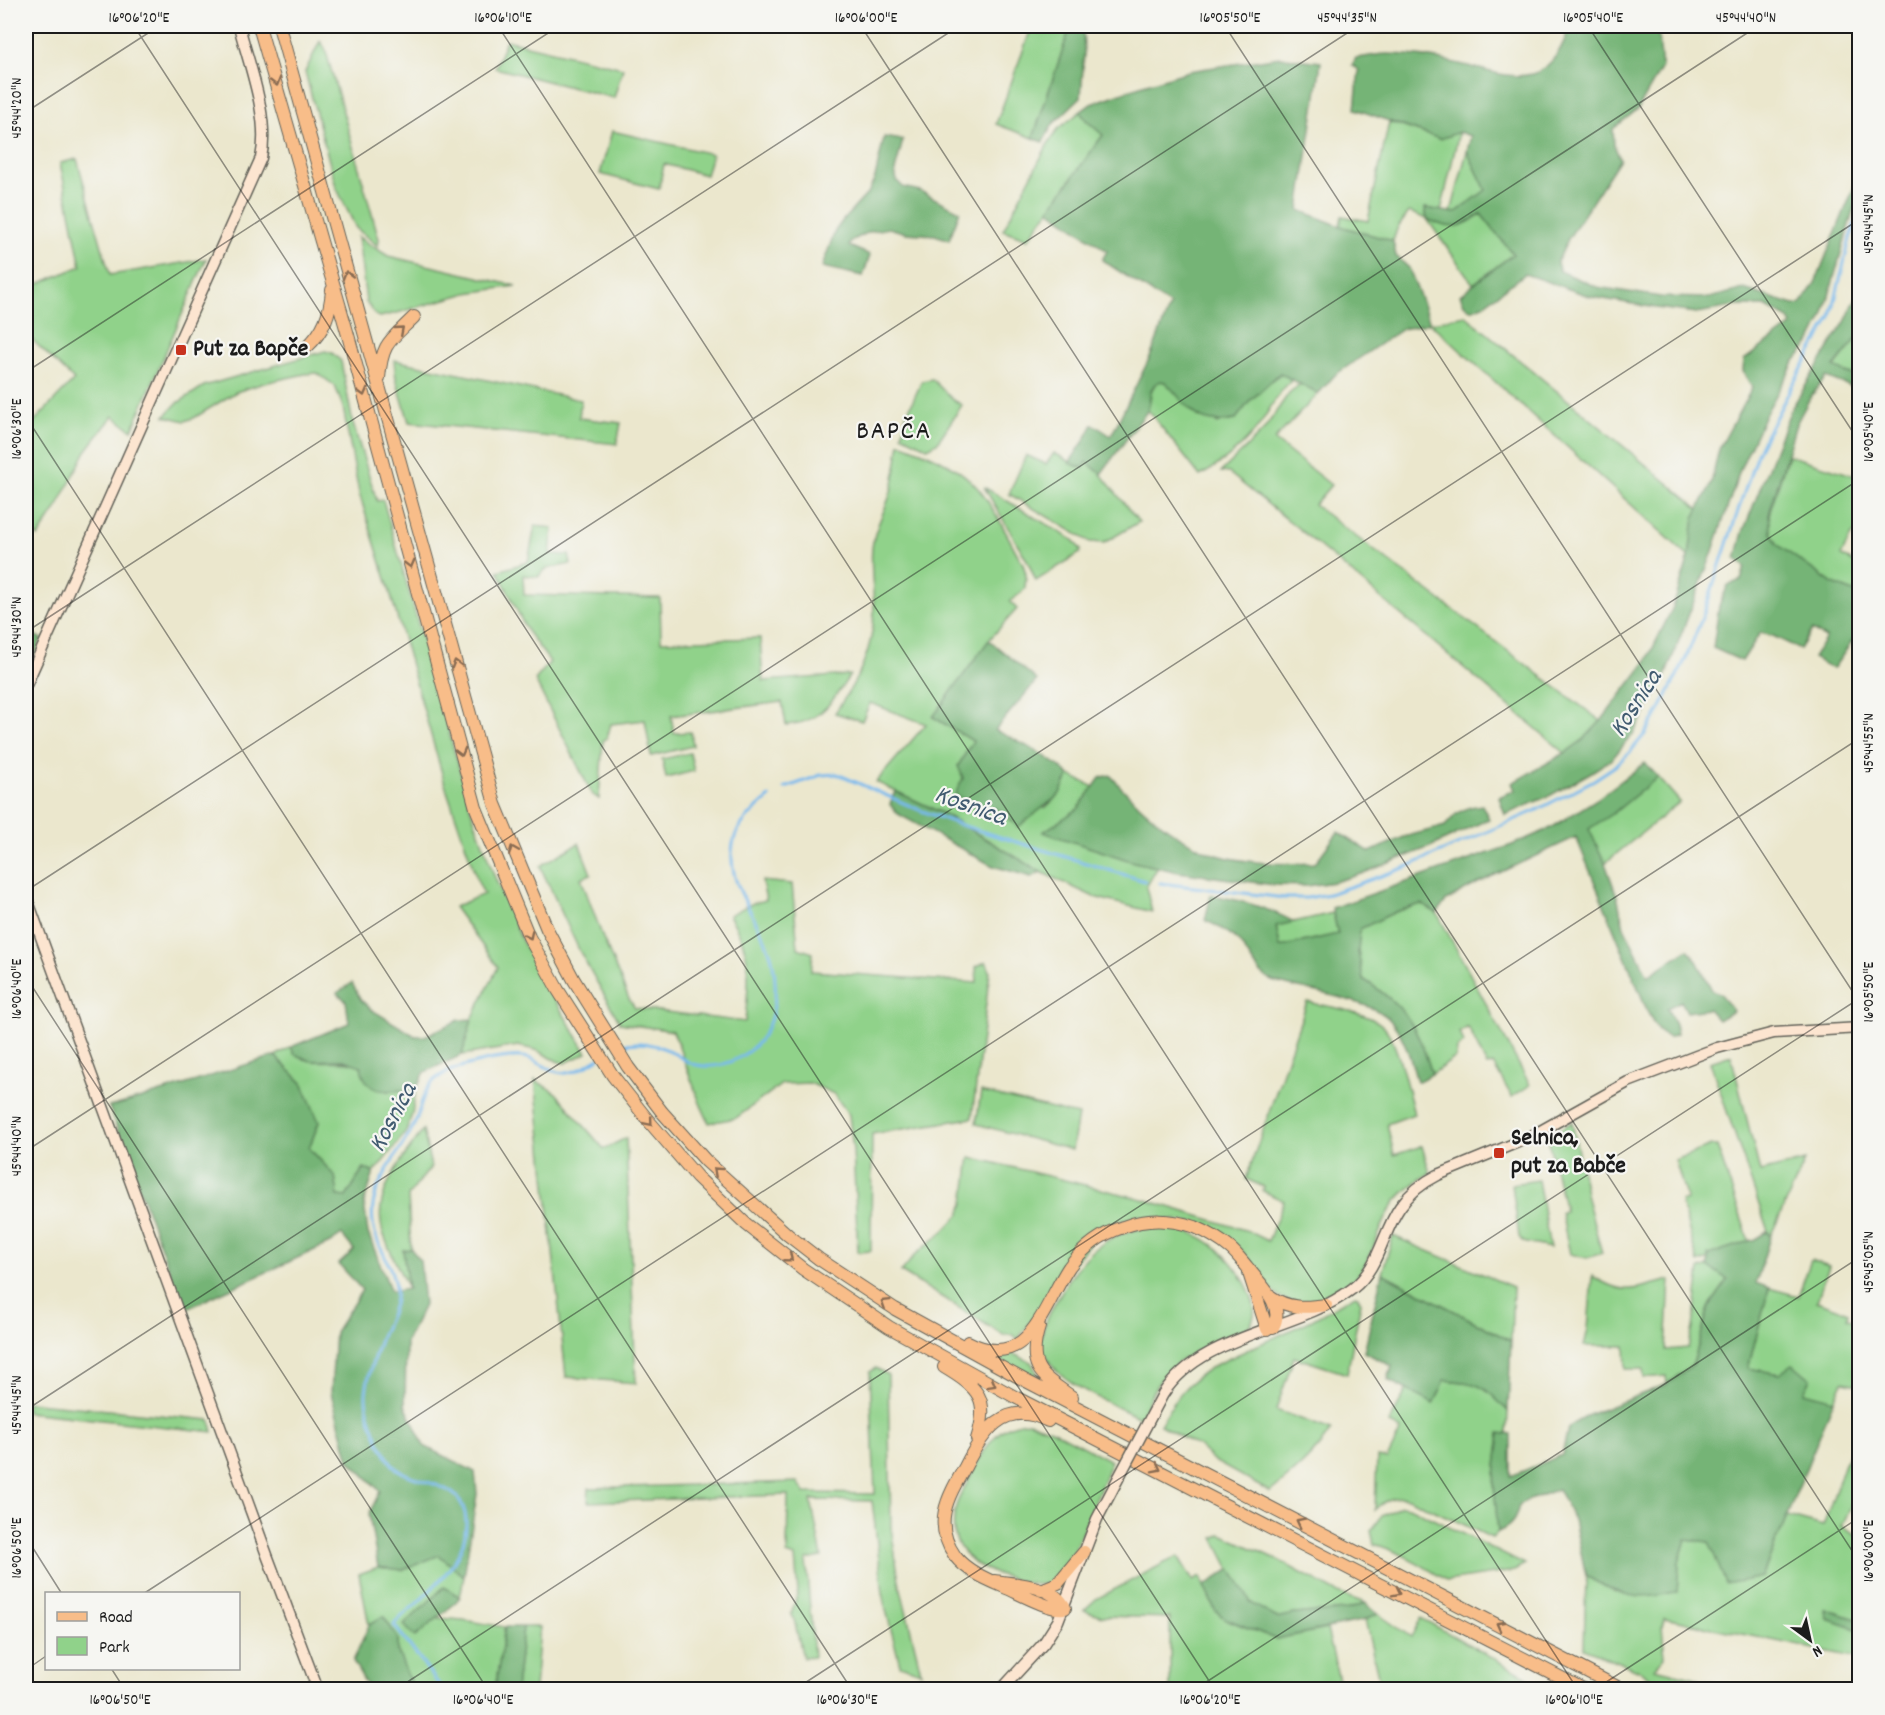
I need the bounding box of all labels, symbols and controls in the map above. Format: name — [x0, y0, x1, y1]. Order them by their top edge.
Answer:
text: 16°06'20"E — [109, 8, 170, 30]
text: 16°06'10"E — [474, 8, 532, 30]
text: 16°06'00"E — [835, 8, 897, 30]
text: 16°05'50"E — [1200, 8, 1261, 30]
text: 45°44'35"N — [1317, 8, 1377, 30]
text: 16°05'40"E — [1563, 8, 1623, 30]
text: 45°44'40"N — [1716, 8, 1776, 30]
one-way arrow — [269, 76, 281, 87]
text: 45°44'20"N — [7, 78, 29, 138]
text: 45°44'45"N — [1859, 194, 1881, 254]
one-way arrow — [341, 270, 354, 280]
one-way arrow — [393, 327, 404, 338]
place label: Put za Bapče — [193, 333, 309, 367]
marker: Put za Bapče — [174, 343, 188, 357]
one-way arrow — [356, 386, 368, 397]
text: 16°06'30"E — [7, 398, 29, 459]
text: 16°05'40"E — [1859, 402, 1881, 462]
district label: BAPČA — [856, 413, 932, 452]
one-way arrow — [402, 559, 415, 569]
text: 45°44'30"N — [7, 597, 29, 657]
one-way arrow — [451, 659, 463, 670]
water label: Kosnica — [1601, 661, 1674, 745]
text: 45°44'55"N — [1859, 713, 1881, 773]
one-way arrow — [454, 746, 466, 757]
water label: Kosnica — [929, 777, 1013, 838]
one-way arrow — [508, 845, 521, 856]
one-way arrow — [521, 928, 533, 939]
text: 16°06'40"E — [7, 959, 29, 1019]
text: 16°05'50"E — [1859, 961, 1881, 1022]
water label: Kosnica — [360, 1075, 429, 1159]
one-way arrow — [642, 1115, 653, 1126]
text: 45°44'40"N — [7, 1116, 29, 1176]
place label: Selnica, put za Babče — [1511, 1122, 1626, 1184]
marker: Selnica, put za Babče — [1492, 1146, 1506, 1160]
one-way arrow — [713, 1167, 724, 1178]
text: 45°45'05"N — [1859, 1231, 1881, 1293]
one-way arrow — [782, 1250, 793, 1261]
one-way arrow — [881, 1298, 891, 1310]
text: 45°44'45"N — [7, 1375, 29, 1435]
one-way arrow — [985, 1377, 996, 1388]
one-way arrow — [1150, 1461, 1161, 1473]
text: 16°06'50"E — [7, 1517, 29, 1579]
one-way arrow — [1295, 1518, 1306, 1529]
text: 16°06'00"E — [1859, 1520, 1881, 1582]
one-way arrow — [1390, 1585, 1401, 1597]
legend — [45, 1592, 240, 1670]
text: Road — [99, 1606, 133, 1631]
north arrow — [1780, 1610, 1840, 1670]
one-way arrow — [1496, 1621, 1506, 1632]
text: Park — [99, 1636, 130, 1661]
text: N — [1807, 1639, 1826, 1662]
text: 16°06'50"E — [89, 1690, 151, 1712]
text: 16°06'40"E — [453, 1690, 513, 1712]
text: 16°06'30"E — [817, 1690, 878, 1712]
text: 16°06'20"E — [1180, 1690, 1241, 1712]
text: 16°06'10"E — [1545, 1690, 1603, 1712]

